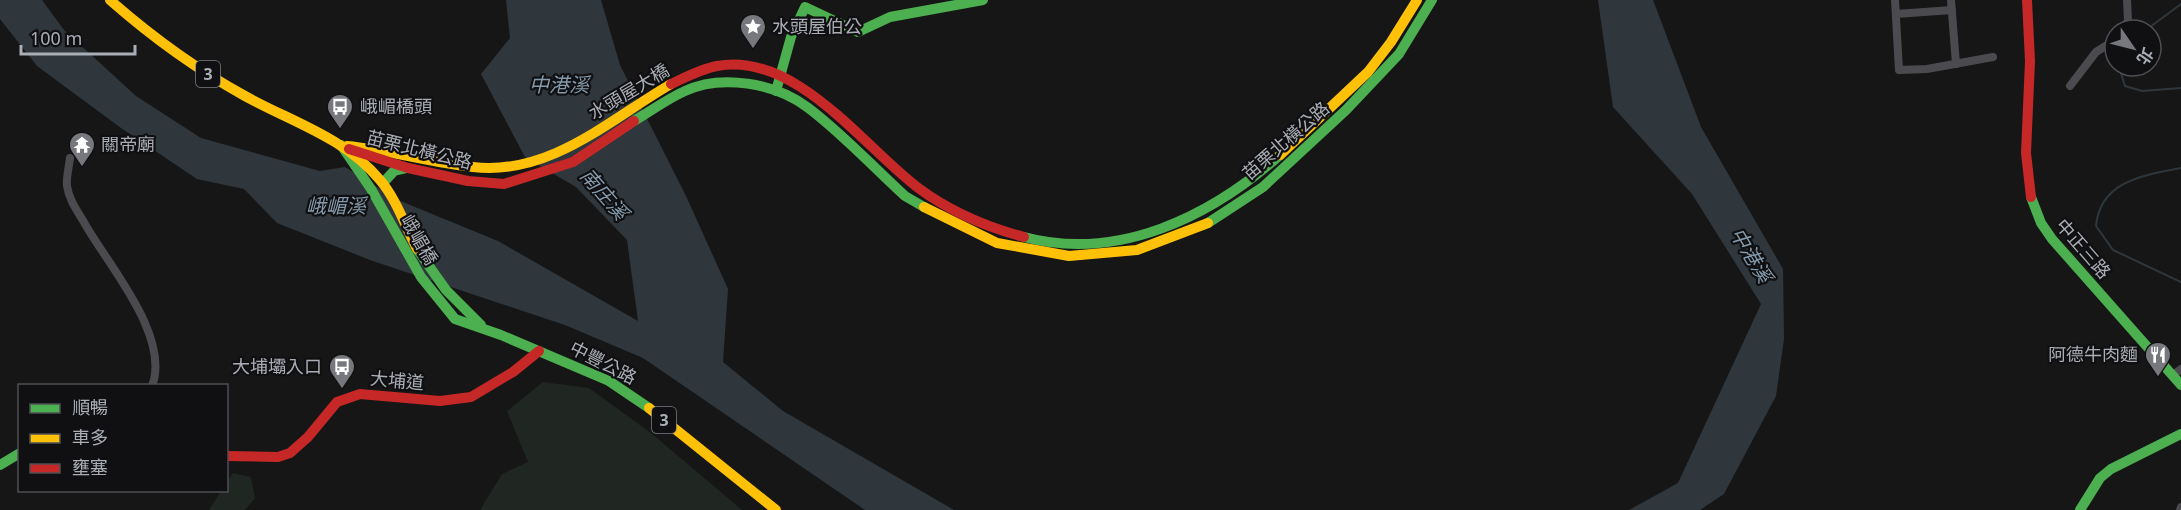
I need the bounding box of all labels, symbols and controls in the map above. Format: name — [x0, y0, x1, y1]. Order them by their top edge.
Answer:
place icon: 水頭屋伯公 — [738, 12, 768, 50]
place label: 水頭屋伯公 — [772, 14, 862, 38]
scale bar — [21, 18, 135, 56]
north arrow — [2103, 18, 2163, 78]
text: 100 m — [30, 26, 82, 50]
text: 北 — [2132, 44, 2159, 69]
street label: 水頭屋大橋 — [584, 58, 673, 125]
road number: 3 — [196, 61, 220, 87]
water label: 中港溪 — [529, 71, 592, 98]
bus stop icon: 峨嵋橋頭 — [325, 92, 355, 130]
place label: 峨嵋橋頭 — [360, 94, 432, 118]
street label: 苗栗北橫公路 — [1237, 96, 1334, 185]
street label: 苗栗北橫公路 — [364, 124, 475, 174]
temple icon: 關帝廟 — [67, 130, 97, 168]
place label: 關帝廟 — [101, 132, 155, 156]
water label: 南庄溪 — [575, 162, 636, 227]
water label: 峨嵋溪 — [306, 192, 369, 219]
street label: 峨嵋橋 — [396, 210, 444, 269]
street label: 中正三路 — [2051, 213, 2116, 283]
water label: 中港溪 — [1724, 222, 1780, 290]
street label: 中豐公路 — [566, 335, 641, 389]
restaurant icon: 阿德牛肉麵 — [2143, 340, 2173, 378]
place label: 阿德牛肉麵 — [2048, 342, 2138, 366]
bus stop icon: 大埔壩入口 — [327, 352, 357, 390]
place label: 大埔壩入口 — [232, 354, 322, 378]
street label: 大埔道 — [369, 366, 425, 394]
legend — [18, 384, 228, 492]
text: 順暢 — [72, 395, 108, 419]
road number: 3 — [652, 407, 676, 433]
text: 車多 — [72, 425, 108, 449]
text: 壅塞 — [72, 455, 108, 479]

